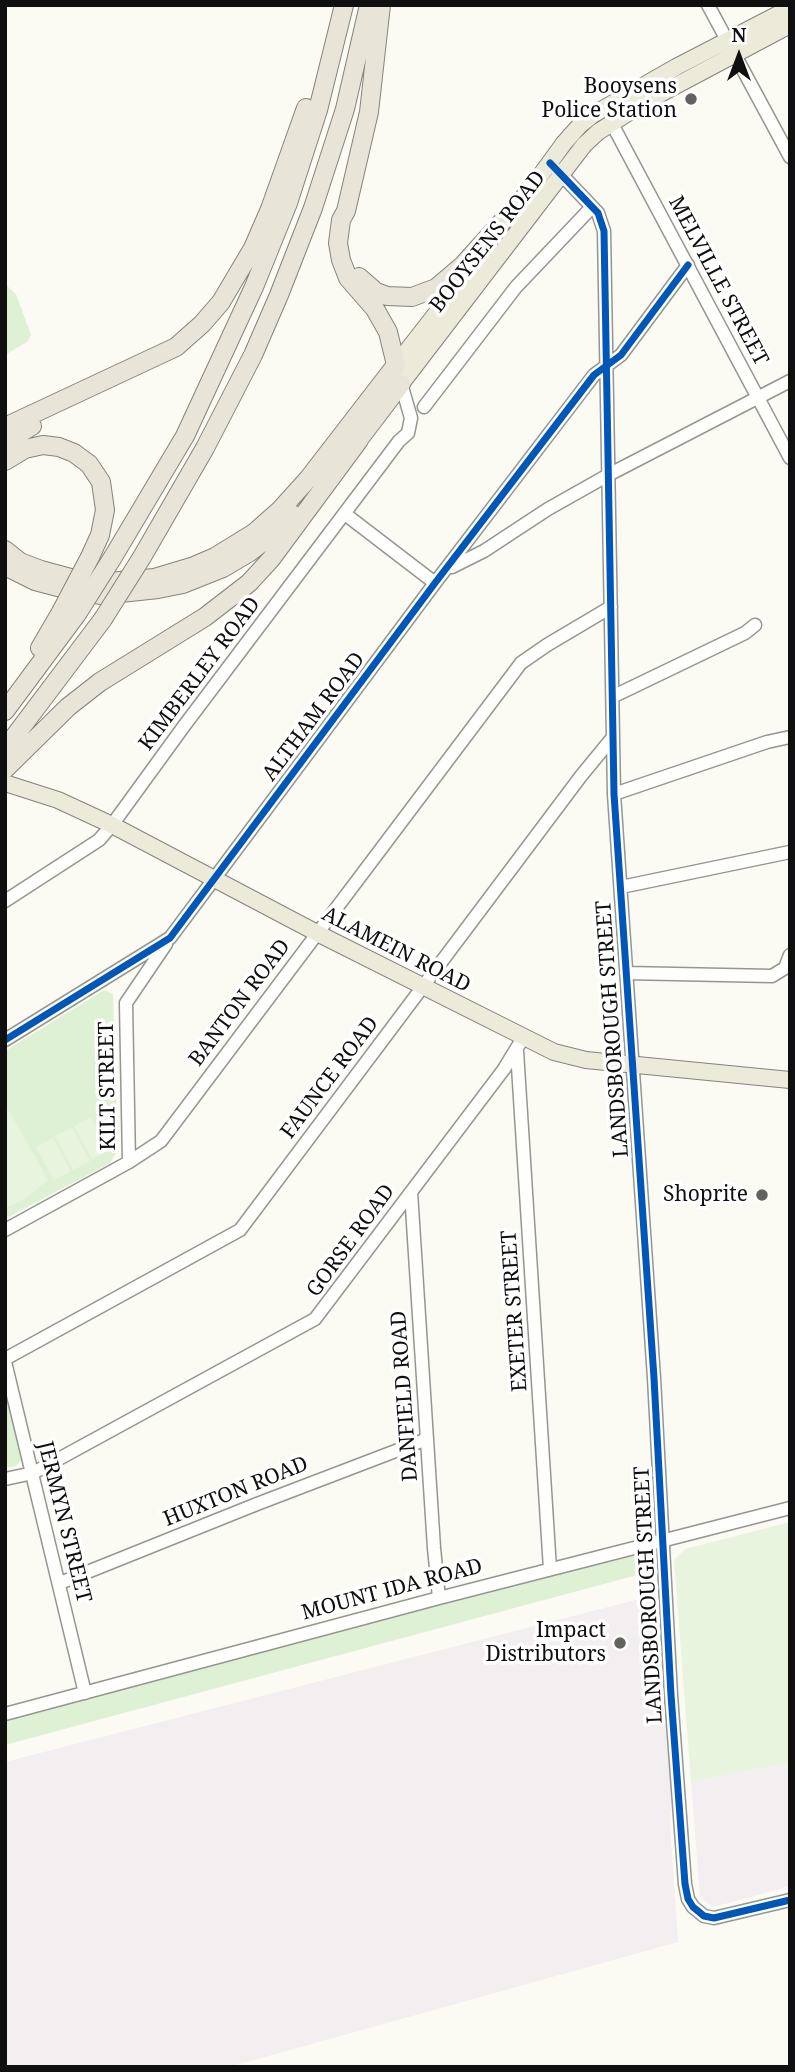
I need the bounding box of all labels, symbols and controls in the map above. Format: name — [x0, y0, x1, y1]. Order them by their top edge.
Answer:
north arrow — [704, 21, 774, 91]
text: N — [732, 22, 746, 48]
place label: Booysens Police Station — [542, 74, 677, 124]
marker: Booysens Police Station — [683, 91, 699, 107]
street label: BOOYSENS ROAD — [425, 166, 551, 318]
street label: MELVILLE STREET — [663, 192, 773, 370]
street label: KIMBERLEY ROAD — [134, 592, 266, 756]
street label: ALTHAM ROAD — [257, 648, 371, 786]
street label: LANDSBOROUGH STREET — [591, 900, 635, 1158]
street label: ALAMEIN ROAD — [318, 902, 474, 998]
street label: BANTON ROAD — [184, 935, 296, 1071]
street label: FAUNCE ROAD — [276, 1012, 384, 1144]
street label: KILT STREET — [94, 1021, 122, 1151]
street label: GORSE ROAD — [302, 1180, 400, 1302]
place label: Shoprite — [663, 1182, 748, 1208]
marker: Shoprite — [754, 1187, 770, 1203]
street label: EXETER STREET — [497, 1229, 533, 1393]
street label: DANFIELD ROAD — [386, 1310, 424, 1482]
street label: JERMYN STREET — [32, 1439, 96, 1605]
street label: HUXTON ROAD — [160, 1452, 312, 1532]
street label: LANDSBOROUGH STREET — [630, 1466, 668, 1724]
street label: MOUNT IDA ROAD — [299, 1554, 485, 1626]
place label: Impact Distributors — [485, 1618, 606, 1668]
marker: Impact Distributors — [612, 1635, 628, 1651]

